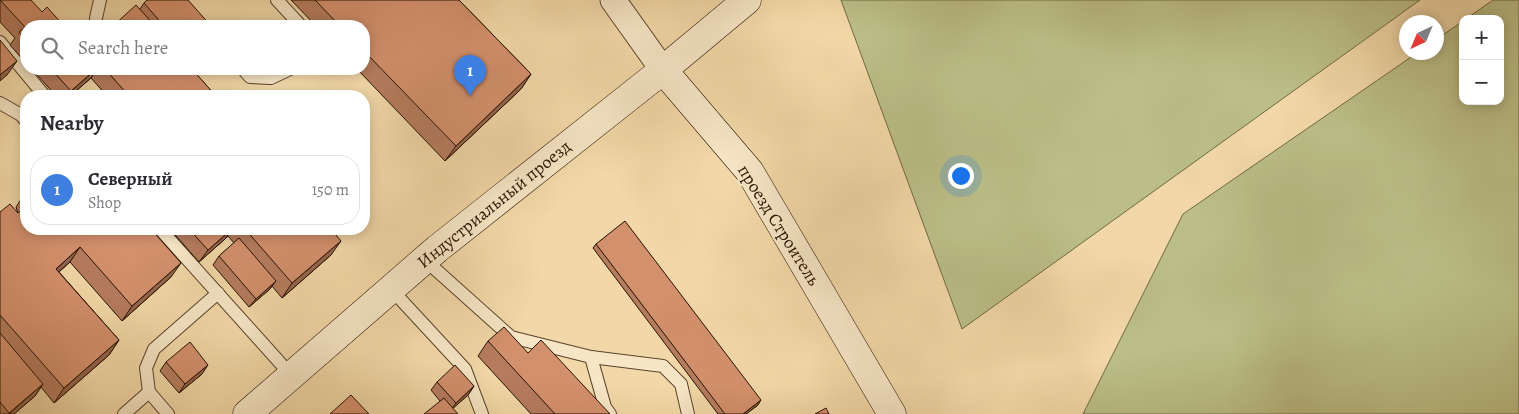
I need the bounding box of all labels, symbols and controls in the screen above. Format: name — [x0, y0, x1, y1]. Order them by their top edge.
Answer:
north arrow — [1399, 15, 1444, 60]
map controls — [1459, 15, 1504, 105]
button: + — [1459, 15, 1504, 60]
search box — [20, 20, 370, 75]
icon: search — [38, 34, 66, 62]
text: Search here — [78, 35, 168, 61]
pin: 1 — [454, 55, 486, 96]
button: − — [1459, 60, 1504, 105]
text: Nearby — [40, 109, 103, 137]
street label: Индустриальный проезд — [412, 134, 576, 274]
street label: проезд Строитель — [732, 160, 826, 290]
your location — [948, 163, 974, 189]
text: Северный — [88, 166, 172, 192]
text: 1 — [54, 179, 60, 201]
text: 150 m — [312, 179, 349, 201]
text: Shop — [88, 192, 121, 214]

